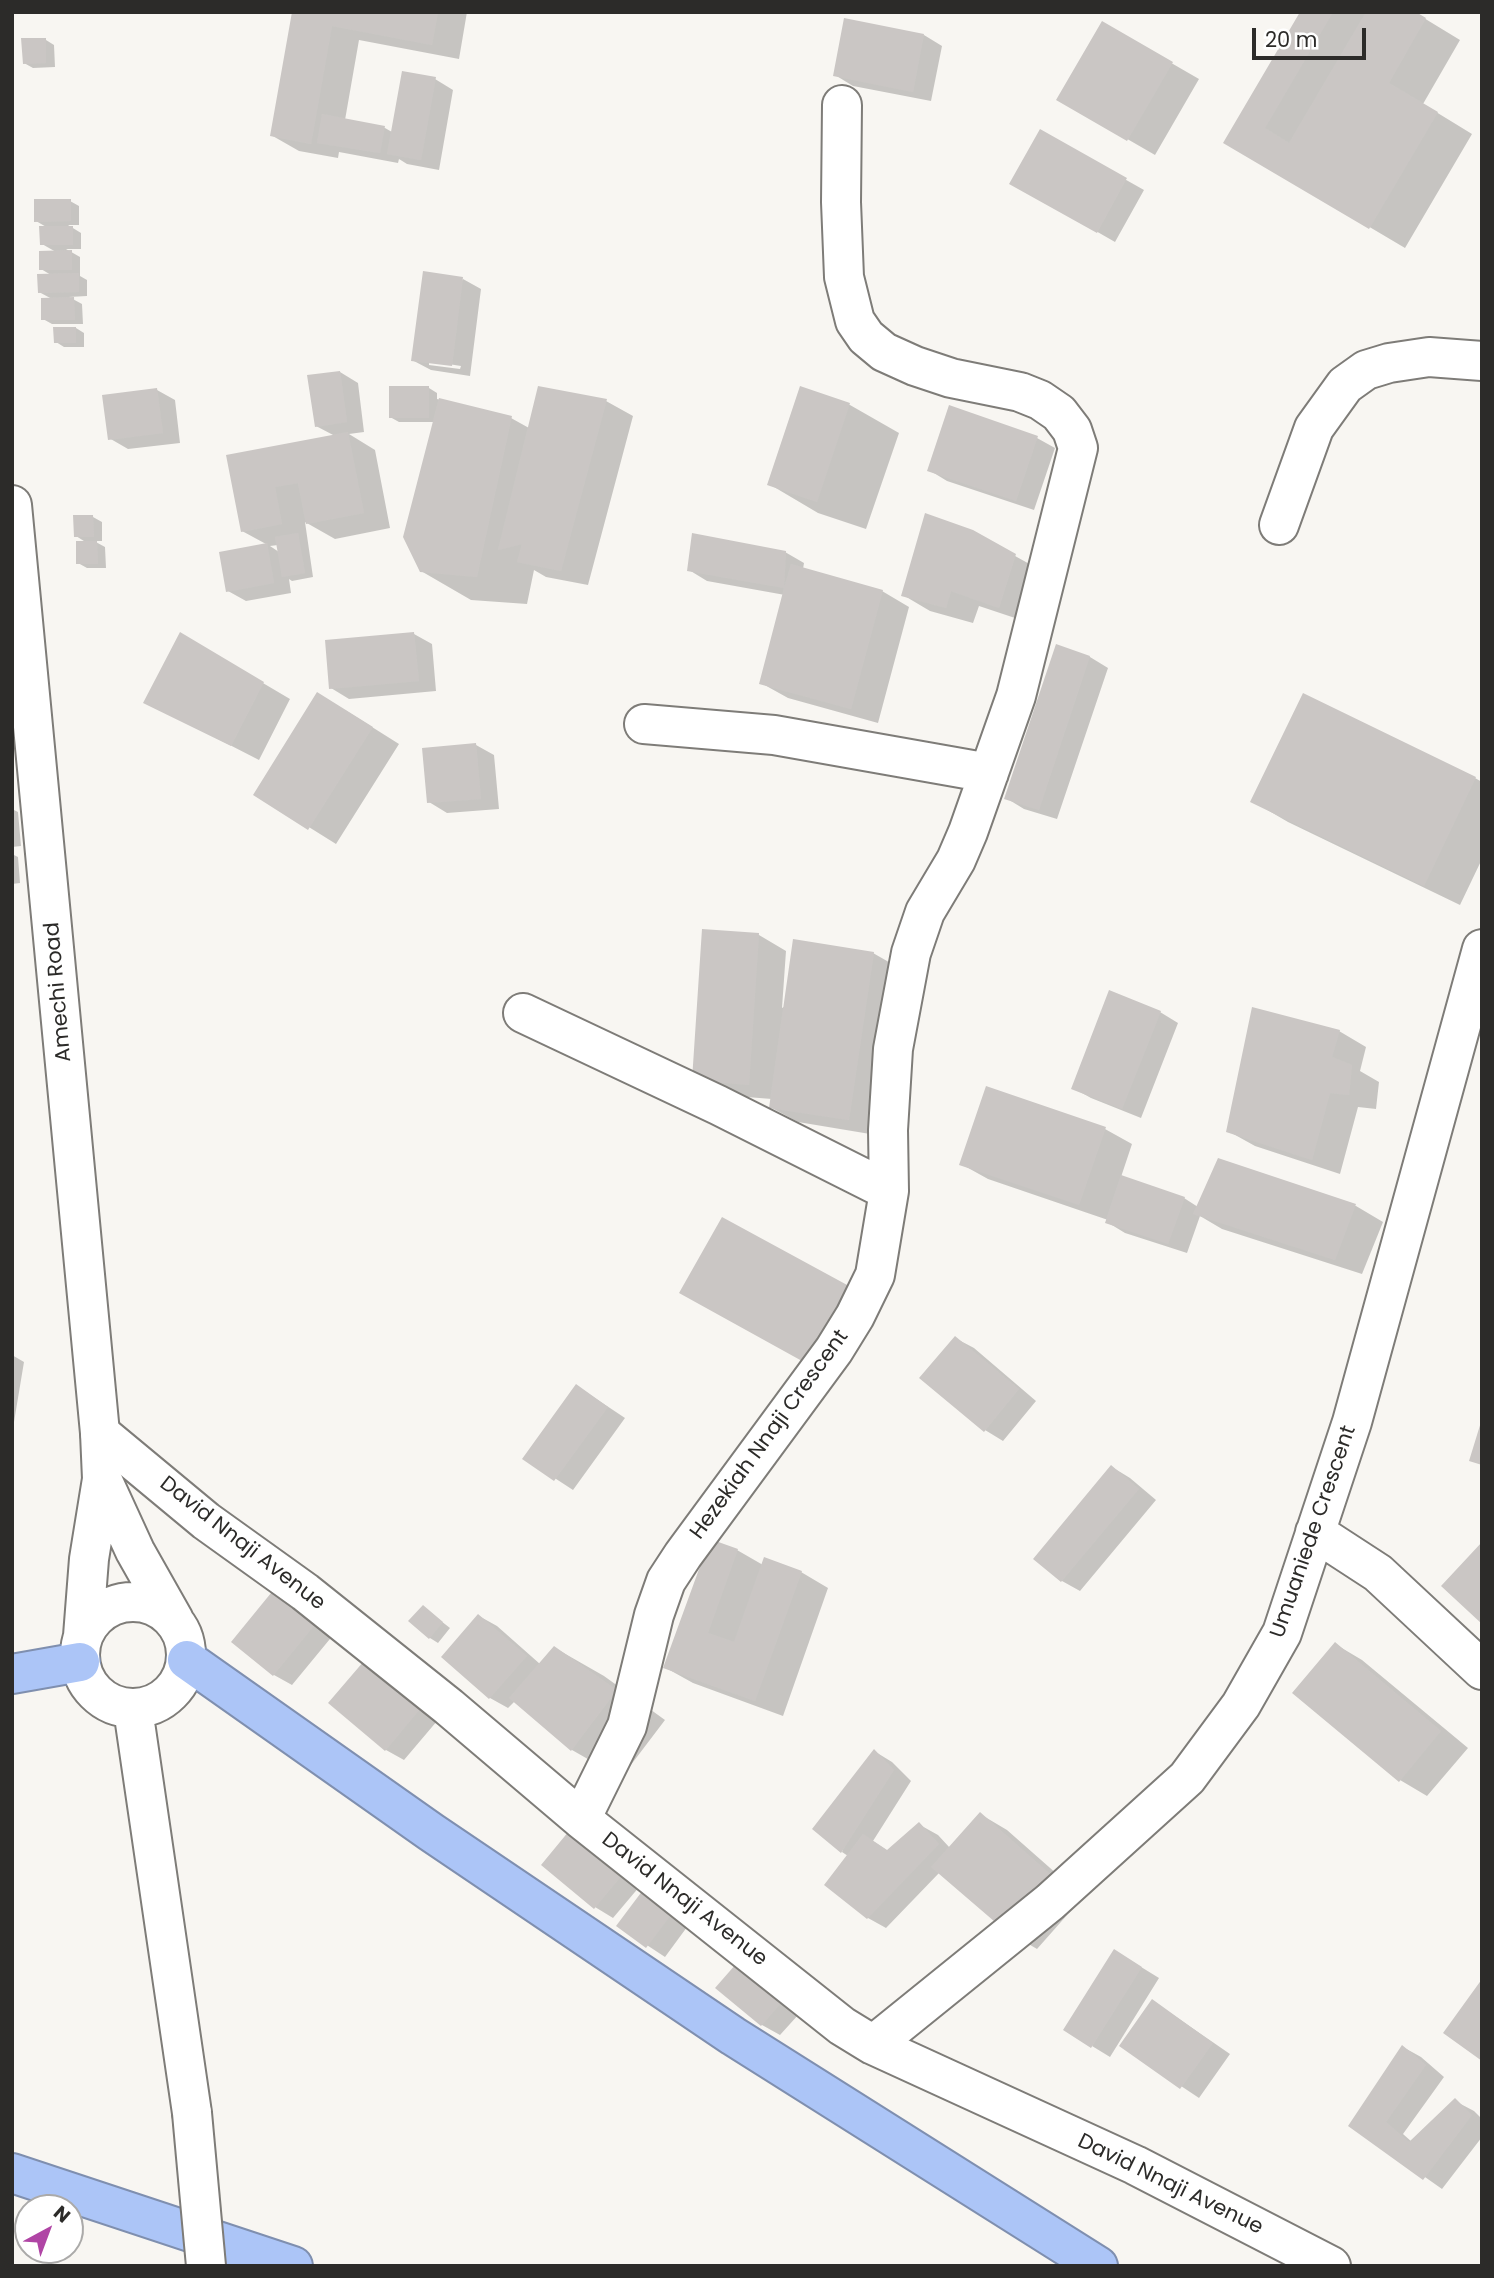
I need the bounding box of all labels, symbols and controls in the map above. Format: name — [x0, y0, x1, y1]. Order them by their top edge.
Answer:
scale bar — [1256, 14, 1370, 58]
text: 20 m — [1265, 25, 1318, 54]
street label: Amechi Road — [40, 921, 78, 1063]
street label: Hezekiah Nnaji Crescent — [686, 1325, 854, 1545]
street label: Umuaniede Crescent — [1266, 1423, 1362, 1641]
street label: David Nnaji Avenue — [154, 1472, 330, 1616]
street label: David Nnaji Avenue — [596, 1828, 772, 1972]
street label: David Nnaji Avenue — [1073, 2129, 1267, 2241]
north arrow — [14, 2194, 84, 2264]
text: N — [48, 2199, 76, 2229]

